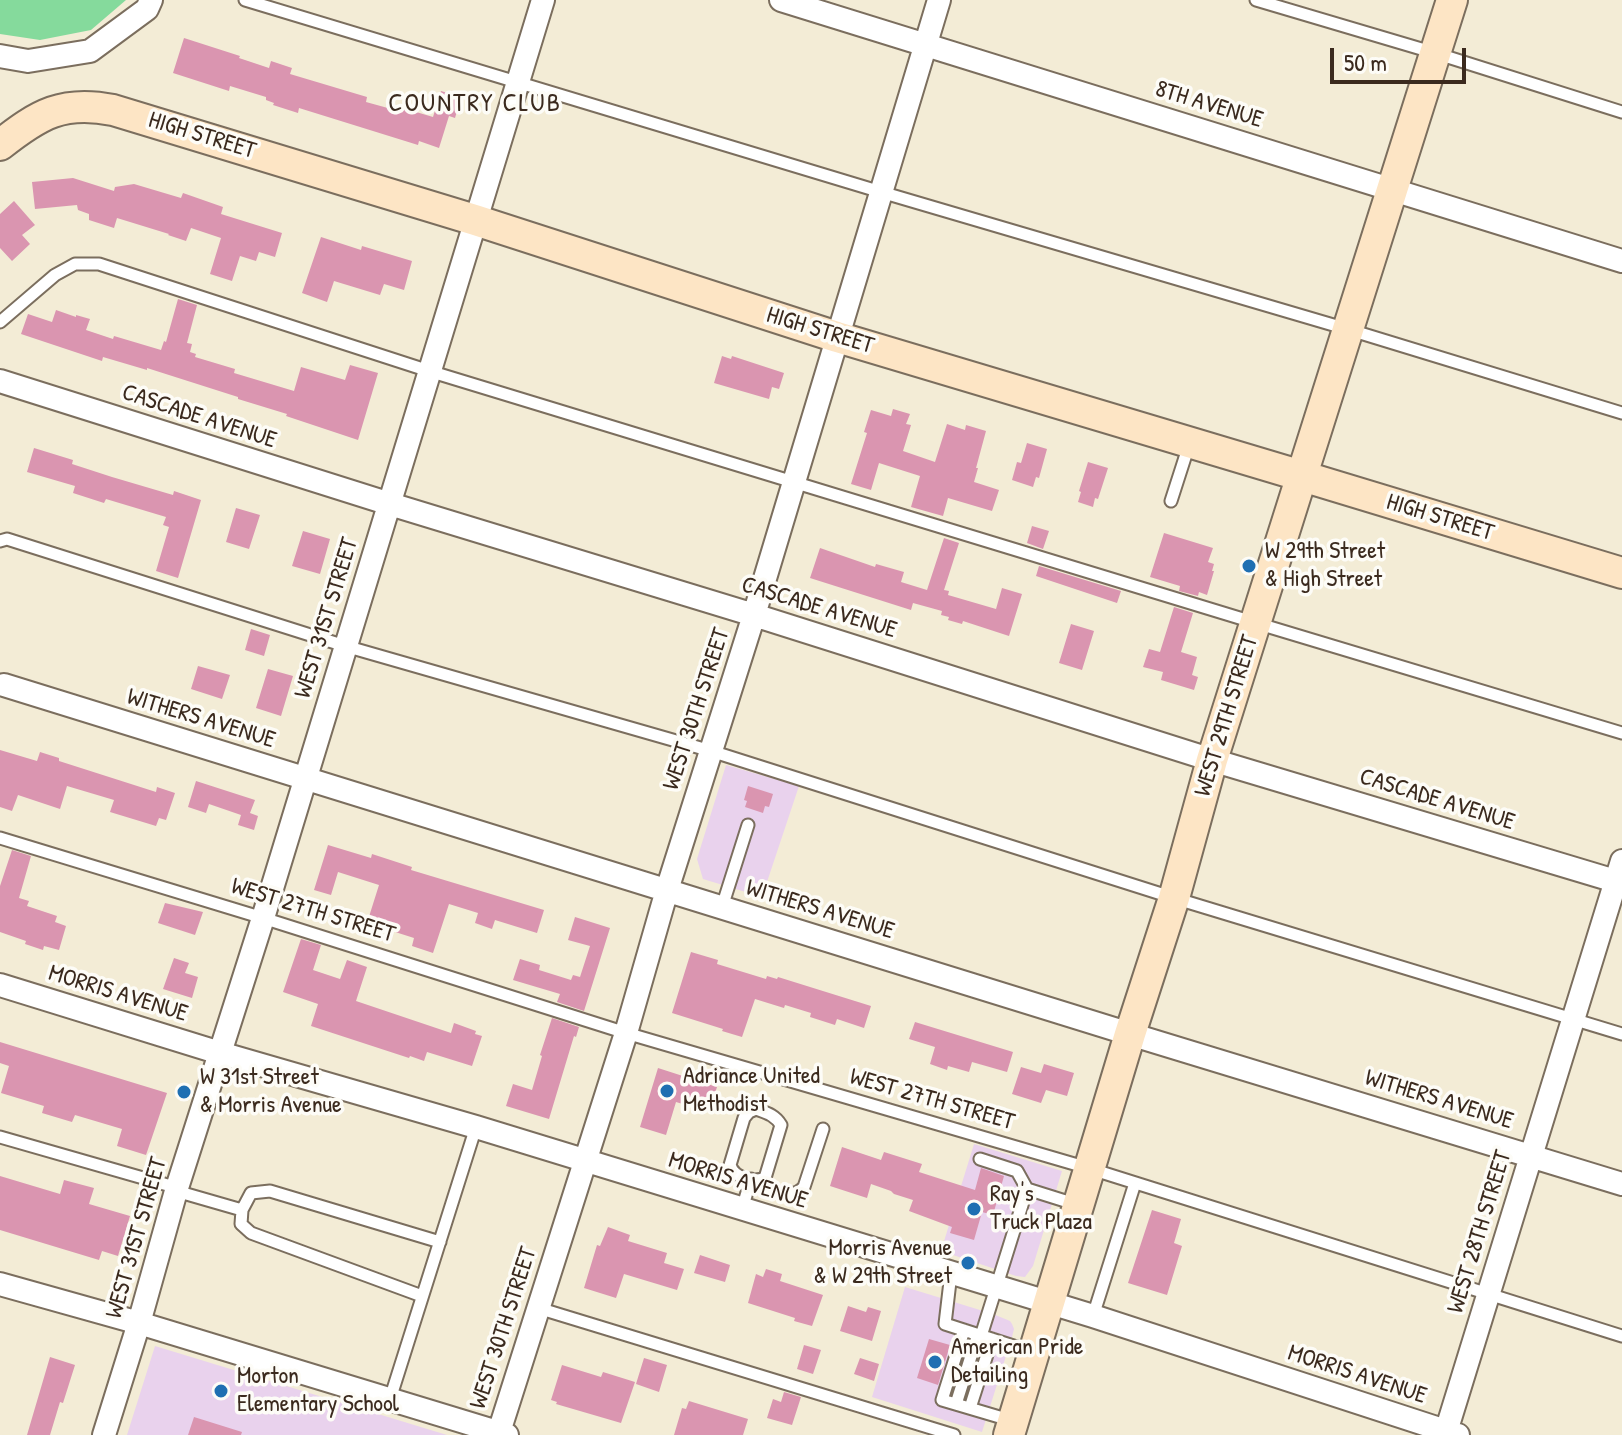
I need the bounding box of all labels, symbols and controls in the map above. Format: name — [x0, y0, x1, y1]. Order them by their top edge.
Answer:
scale bar — [1334, 32, 1470, 82]
text: 50 m — [1344, 46, 1387, 78]
street label: 8TH AVENUE — [1152, 75, 1266, 135]
district label: COUNTRY CLUB — [388, 88, 562, 120]
street label: HIGH STREET — [145, 106, 259, 166]
street label: HIGH STREET — [763, 301, 877, 361]
street label: CASCADE AVENUE — [118, 378, 280, 456]
street label: HIGH STREET — [1383, 488, 1497, 548]
street label: WEST 31ST STREET — [289, 534, 365, 702]
place label: W 29th Street & High Street — [1265, 538, 1385, 594]
marker: W 29th Street & High Street — [1240, 557, 1258, 575]
street label: CASCADE AVENUE — [738, 571, 900, 645]
street label: WEST 30TH STREET — [657, 625, 737, 793]
street label: WEST 29TH STREET — [1189, 632, 1265, 800]
street label: WITHERS AVENUE — [123, 683, 279, 755]
street label: CASCADE AVENUE — [1356, 763, 1518, 837]
street label: WEST 27TH STREET — [228, 872, 398, 950]
street label: WITHERS AVENUE — [742, 874, 898, 946]
street label: MORRIS AVENUE — [45, 959, 191, 1029]
place label: Adriance United Methodist — [683, 1063, 820, 1119]
street label: WEST 27TH STREET — [846, 1063, 1018, 1137]
place label: W 31st Street & Morris Avenue — [200, 1064, 342, 1120]
street label: WITHERS AVENUE — [1361, 1064, 1517, 1136]
marker: Adriance United Methodist — [658, 1082, 676, 1100]
marker: W 31st Street & Morris Avenue — [175, 1083, 193, 1101]
street label: MORRIS AVENUE — [665, 1146, 811, 1216]
street label: WEST 28TH STREET — [1442, 1147, 1518, 1317]
street label: WEST 31ST STREET — [100, 1154, 174, 1322]
place label: Ray's Truck Plaza — [990, 1181, 1092, 1237]
marker: Ray's Truck Plaza — [965, 1200, 983, 1218]
place label: Morris Avenue & W 29th Street — [814, 1235, 952, 1291]
street label: WEST 30TH STREET — [464, 1244, 544, 1412]
marker: Morris Avenue & W 29th Street — [959, 1254, 977, 1272]
place label: American Pride Detailing — [951, 1334, 1083, 1390]
street label: MORRIS AVENUE — [1284, 1339, 1430, 1411]
marker: American Pride Detailing — [926, 1353, 944, 1371]
place label: Morton Elementary School — [237, 1363, 399, 1419]
marker: Morton Elementary School — [212, 1382, 230, 1400]

